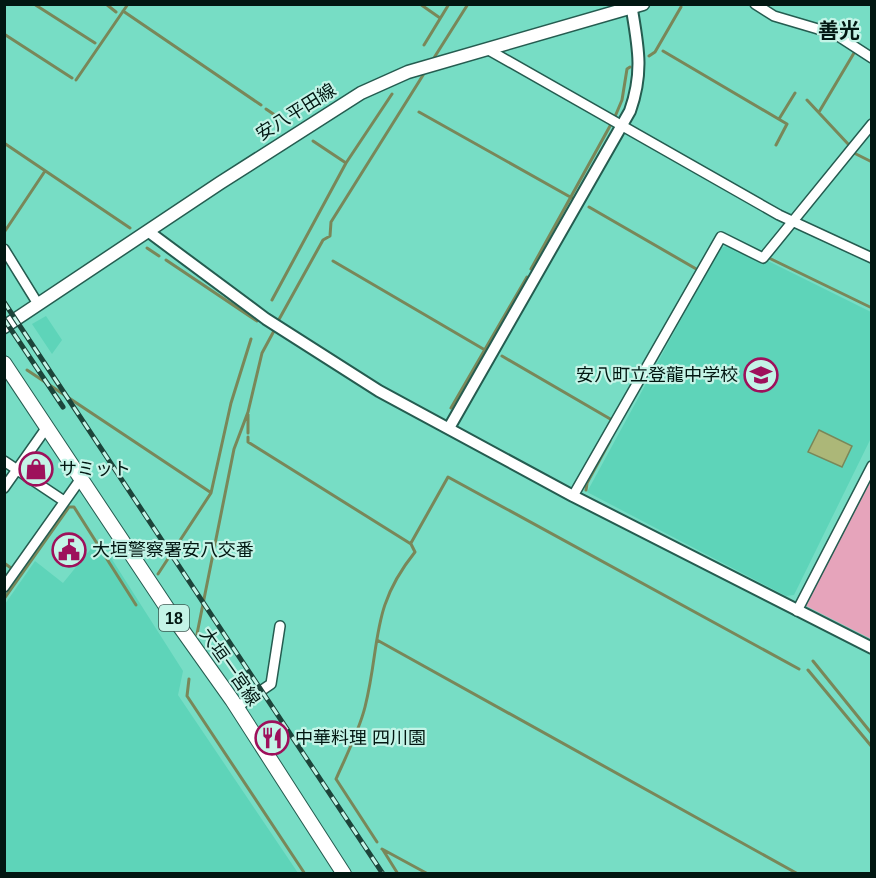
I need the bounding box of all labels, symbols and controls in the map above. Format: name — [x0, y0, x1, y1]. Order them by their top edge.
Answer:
district label: 善光 — [818, 19, 860, 42]
street label: 安八平田線 — [253, 80, 339, 144]
school or university icon: 安八町立登龍中学校 — [743, 357, 779, 393]
place label: 安八町立登龍中学校 — [576, 365, 738, 385]
shop icon: サミット — [18, 451, 54, 487]
place label: サミット — [59, 459, 131, 479]
public building icon: 大垣警察署安八交番 — [51, 532, 87, 568]
place label: 大垣警察署安八交番 — [92, 540, 254, 560]
road number: 18 — [159, 605, 189, 631]
street label: 大垣一宮線 — [196, 624, 264, 710]
restaurant icon: 中華料理 四川園 — [254, 720, 290, 756]
place label: 中華料理 四川園 — [295, 728, 426, 748]

